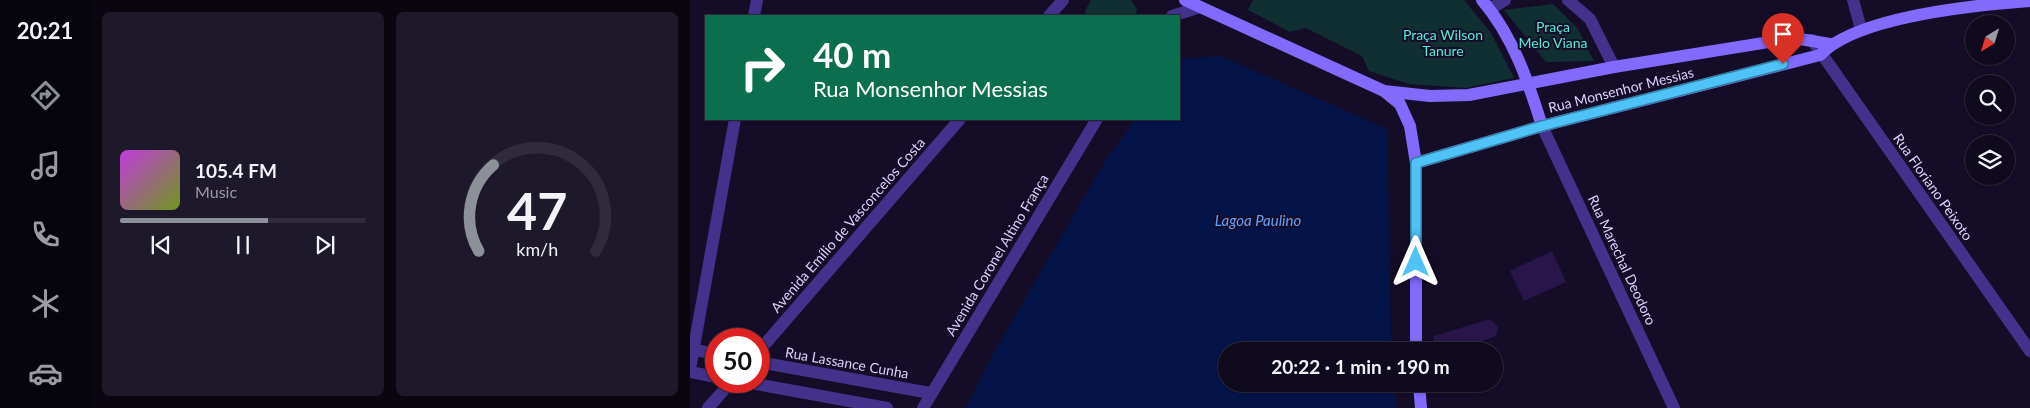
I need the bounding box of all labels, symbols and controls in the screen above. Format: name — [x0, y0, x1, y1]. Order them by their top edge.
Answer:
pin — [1762, 13, 1804, 64]
north arrow — [1965, 15, 2015, 65]
map controls — [1965, 15, 2015, 185]
text: 20:21 — [17, 17, 73, 44]
park label: Praça Melo Viana — [1518, 18, 1588, 51]
icon: arrive — [1769, 20, 1797, 48]
park label: Praça Wilson Tanure — [1403, 26, 1483, 59]
text: 40 m — [813, 33, 891, 75]
icon: right — [730, 35, 795, 100]
street label: Rua Monsenhor Messias — [1546, 63, 1695, 116]
text: Rua Monsenhor Messias — [813, 75, 1048, 102]
button: search — [1965, 75, 2015, 125]
icon: directions — [28, 78, 63, 113]
street label: Rua Floriano Peixoto — [1890, 130, 1977, 244]
street label: Avenida Emílio de Vasconcelos Costa — [767, 134, 928, 316]
button: layers — [1965, 135, 2015, 185]
icon: music — [28, 148, 63, 183]
text: 105.4 FM — [195, 159, 277, 182]
street label: Avenida Coronel Altino França — [941, 171, 1052, 339]
text: 47 — [507, 179, 567, 241]
text: Music — [195, 182, 237, 201]
street label: Rua Marechal Deodoro — [1585, 192, 1660, 328]
water label: Lagoa Paulino — [1215, 211, 1302, 229]
icon: phone — [28, 217, 63, 252]
icon: previous — [147, 231, 175, 259]
icon: pause — [229, 231, 257, 259]
icon: next — [311, 231, 339, 259]
position arrow — [1389, 235, 1441, 287]
text: km/h — [516, 238, 558, 260]
icon: climate — [28, 286, 63, 321]
speed limit sign: 50 — [705, 328, 770, 393]
street label: Rua Lassance Cunha — [784, 343, 910, 382]
text: 20:22 · 1 min · 190 m — [1271, 355, 1450, 378]
icon: car — [28, 356, 63, 391]

